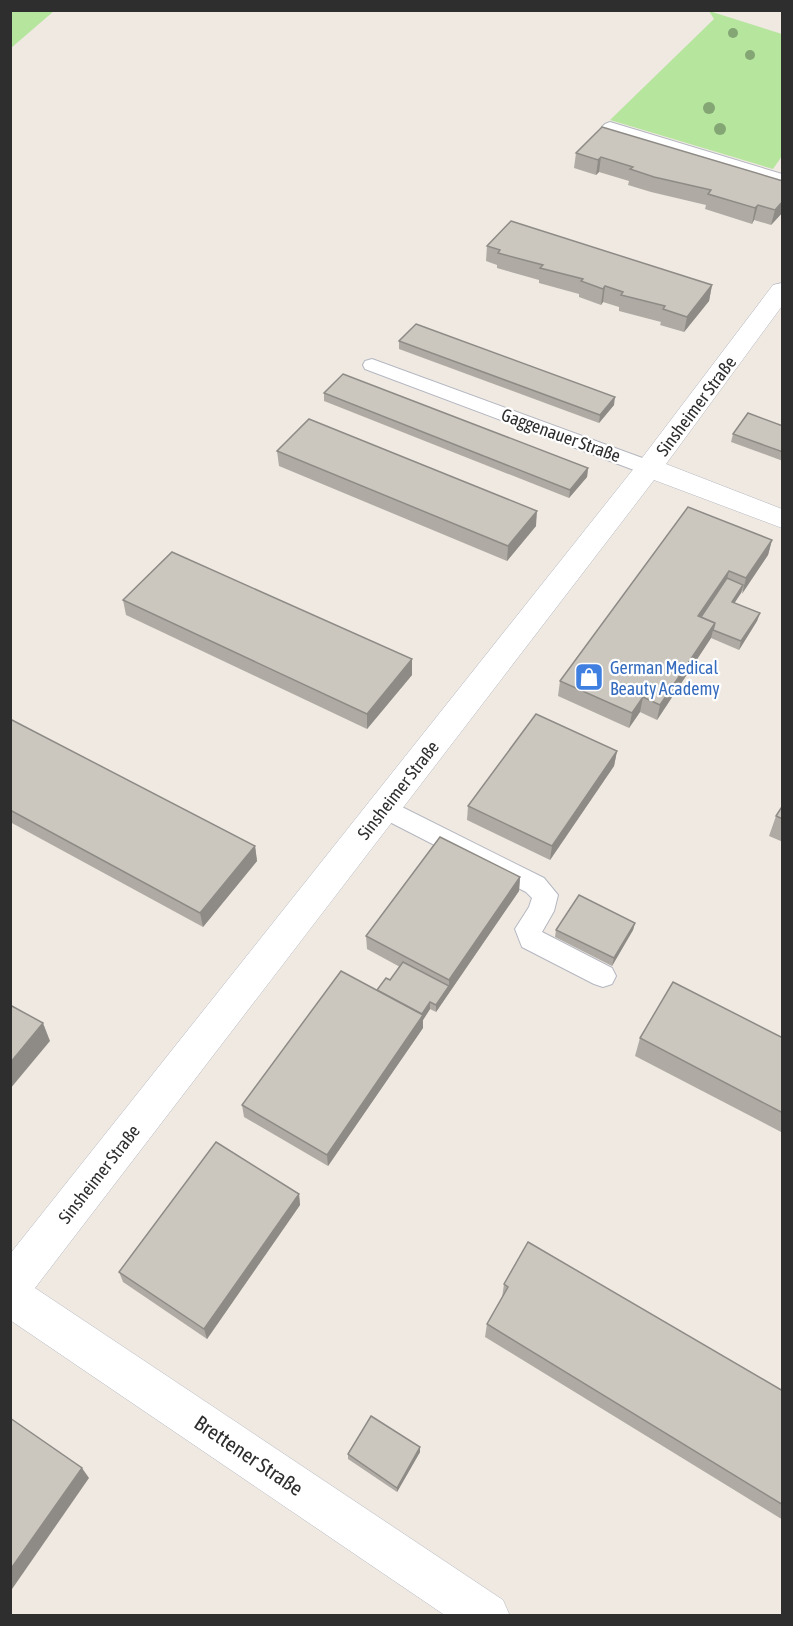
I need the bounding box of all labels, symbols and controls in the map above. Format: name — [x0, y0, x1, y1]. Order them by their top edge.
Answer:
street label: Sinsheimer Straße — [652, 352, 740, 460]
street label: Gaggenauer Straße — [499, 404, 623, 466]
place label: German Medical Beauty Academy — [610, 657, 720, 699]
shop icon: German Medical Beauty Academy — [573, 661, 605, 693]
street label: Sinsheimer Straße — [353, 736, 443, 844]
street label: Sinsheimer Straße — [54, 1120, 144, 1228]
street label: Brettener Straße — [190, 1410, 308, 1500]

